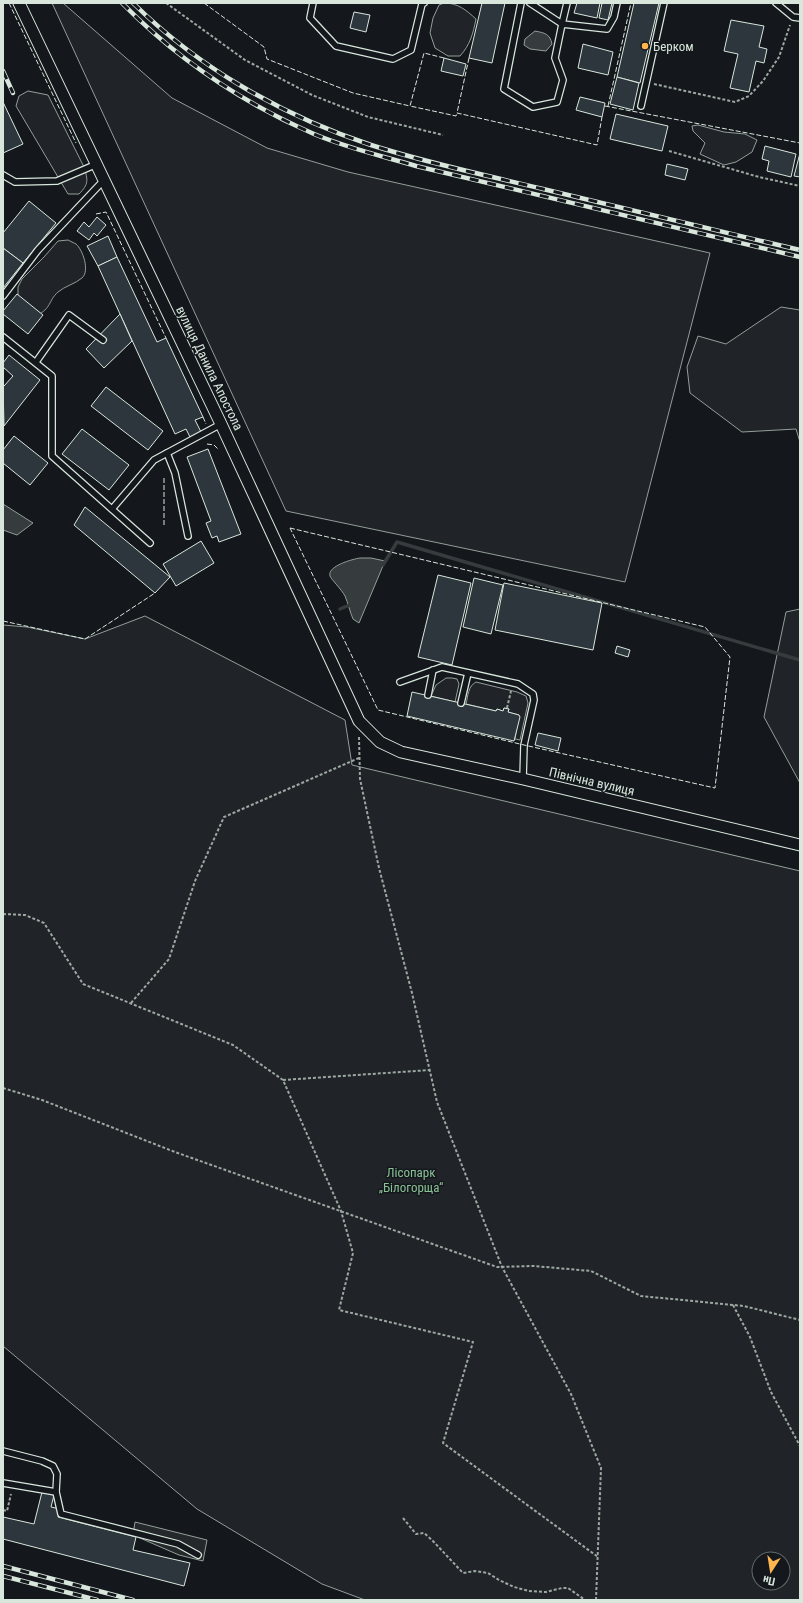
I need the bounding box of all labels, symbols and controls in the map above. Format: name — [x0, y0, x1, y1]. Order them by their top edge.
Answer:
place label: Берком — [653, 39, 694, 54]
marker: Берком — [640, 41, 650, 51]
street label: вулиця Данила Апостола — [173, 304, 246, 433]
street label: Північна вулиця — [548, 764, 636, 799]
park label: Лісопарк „Білогорща“ — [379, 1165, 444, 1195]
north arrow — [751, 1551, 791, 1591]
text: Пн — [762, 1573, 776, 1588]

